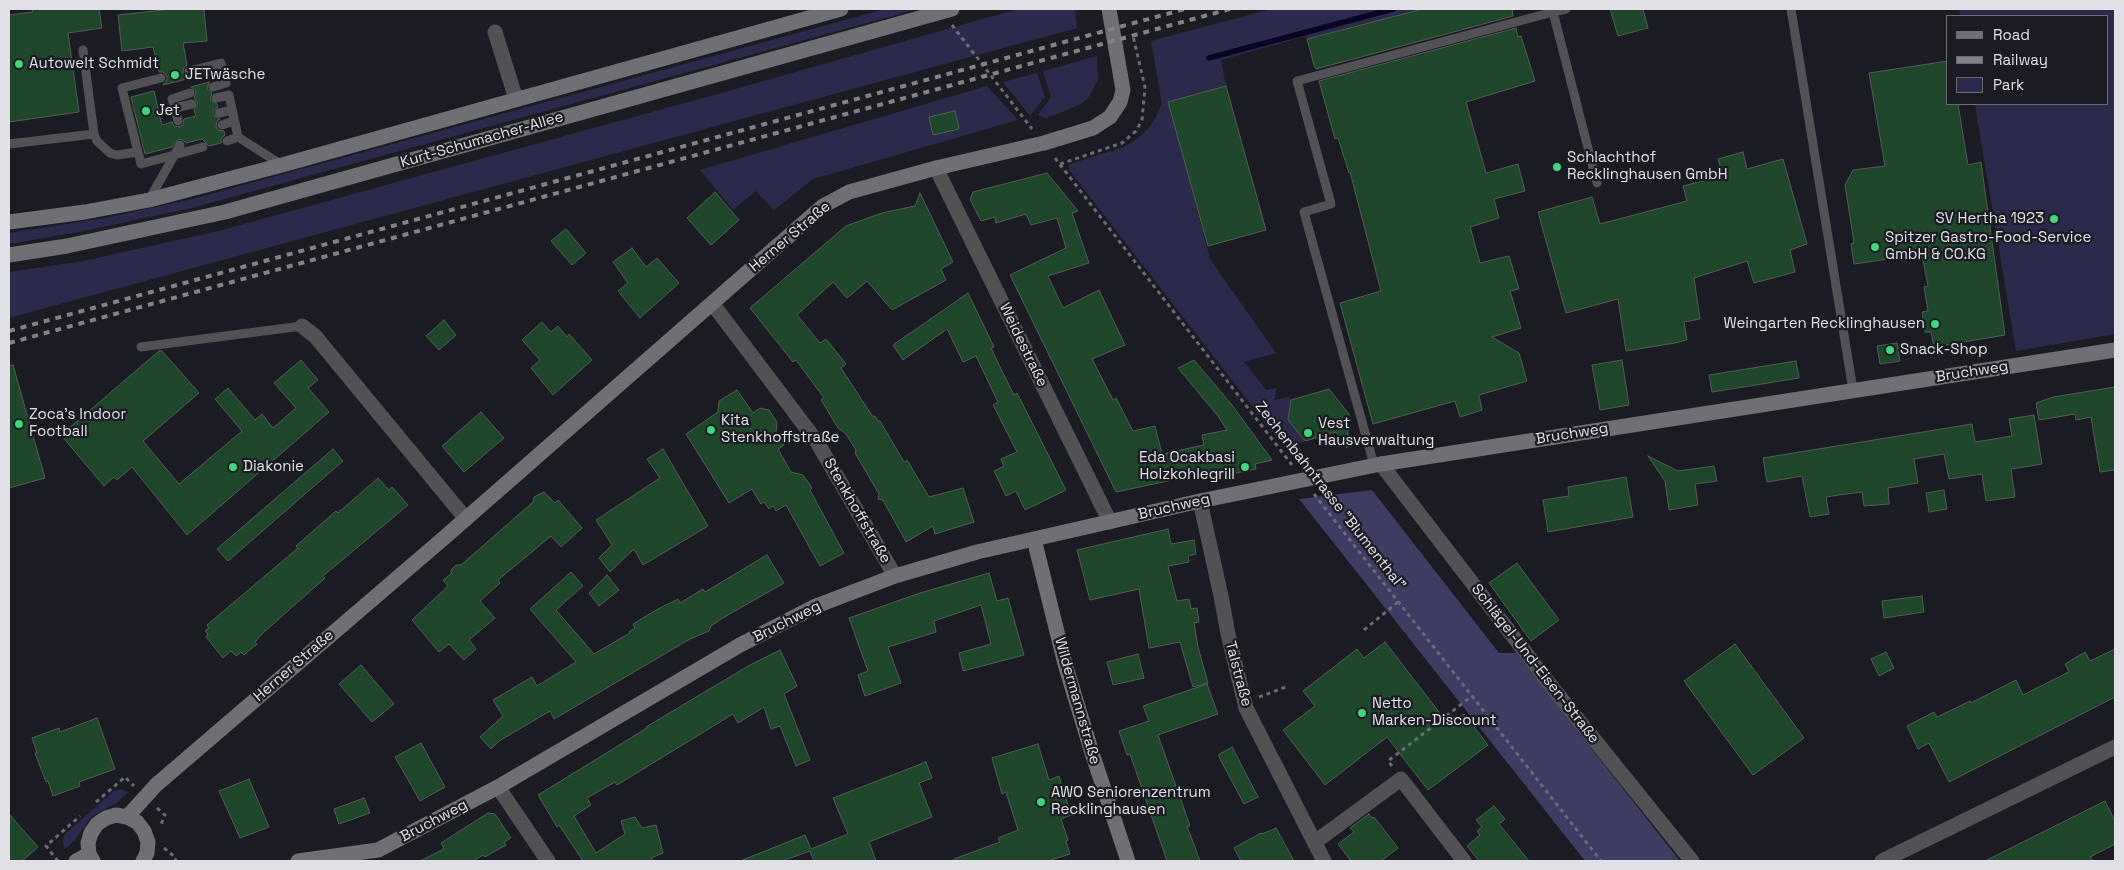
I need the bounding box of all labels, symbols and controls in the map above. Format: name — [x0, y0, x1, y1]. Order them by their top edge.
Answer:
legend — [1946, 15, 2109, 105]
text: Road — [1993, 25, 2030, 44]
text: Railway — [1993, 50, 2048, 69]
place label: Autowelt Schmidt — [29, 55, 159, 73]
marker: Autowelt Schmidt — [13, 58, 25, 70]
place label: JETwäsche — [185, 66, 265, 84]
marker: JETwäsche — [169, 69, 181, 81]
text: Park — [1993, 75, 2024, 94]
place label: Jet — [156, 102, 180, 120]
marker: Jet — [140, 105, 152, 117]
street label: Kurt-Schumacher-Allee — [398, 108, 566, 172]
place label: Schlachthof Recklinghausen GmbH — [1567, 149, 1728, 184]
marker: Schlachthof Recklinghausen GmbH — [1551, 161, 1563, 173]
street label: Herner Straße — [746, 198, 834, 276]
place label: SV Hertha 1923 — [1935, 210, 2044, 228]
marker: SV Hertha 1923 — [2048, 213, 2060, 225]
place label: Spitzer Gastro-Food-Service GmbH & CO.KG — [1885, 229, 2091, 264]
marker: Spitzer Gastro-Food-Service GmbH & CO.KG — [1869, 241, 1881, 253]
street label: Weidestraße — [995, 300, 1051, 390]
place label: Weingarten Recklinghausen — [1724, 315, 1925, 333]
marker: Weingarten Recklinghausen — [1929, 318, 1941, 330]
place label: Snack-Shop — [1900, 341, 1988, 359]
marker: Snack-Shop — [1884, 344, 1896, 356]
street label: Bruchweg — [1934, 357, 2010, 387]
street label: Zechenbahntrasse "Blumenthal" — [1251, 398, 1409, 594]
place label: Zoca's Indoor Football — [29, 406, 126, 441]
place label: Kita Stenkhoffstraße — [721, 412, 839, 447]
place label: Vest Hausverwaltung — [1318, 415, 1434, 450]
marker: Zoca's Indoor Football — [13, 418, 25, 430]
street label: Bruchweg — [1534, 419, 1610, 449]
marker: Kita Stenkhoffstraße — [705, 424, 717, 436]
marker: Vest Hausverwaltung — [1302, 427, 1314, 439]
place label: Eda Ocakbasi Holzkohlegrill — [1139, 449, 1235, 484]
street label: Stenkhoffstraße — [820, 455, 894, 567]
place label: Diakonie — [243, 458, 304, 476]
marker: Diakonie — [227, 461, 239, 473]
marker: Eda Ocakbasi Holzkohlegrill — [1239, 461, 1251, 473]
street label: Bruchweg — [1136, 490, 1212, 524]
street label: Schlägel-Und-Eisen-Straße — [1467, 581, 1603, 747]
street label: Bruchweg — [750, 597, 824, 647]
street label: Herner Straße — [250, 626, 338, 706]
street label: Wildermannstraße — [1050, 635, 1104, 767]
street label: Talstraße — [1221, 639, 1255, 709]
place label: Netto Marken-Discount — [1372, 695, 1497, 730]
marker: Netto Marken-Discount — [1356, 707, 1368, 719]
place label: AWO Seniorenzentrum Recklinghausen — [1051, 784, 1211, 819]
street label: Bruchweg — [397, 796, 471, 846]
marker: AWO Seniorenzentrum Recklinghausen — [1035, 796, 1047, 808]

